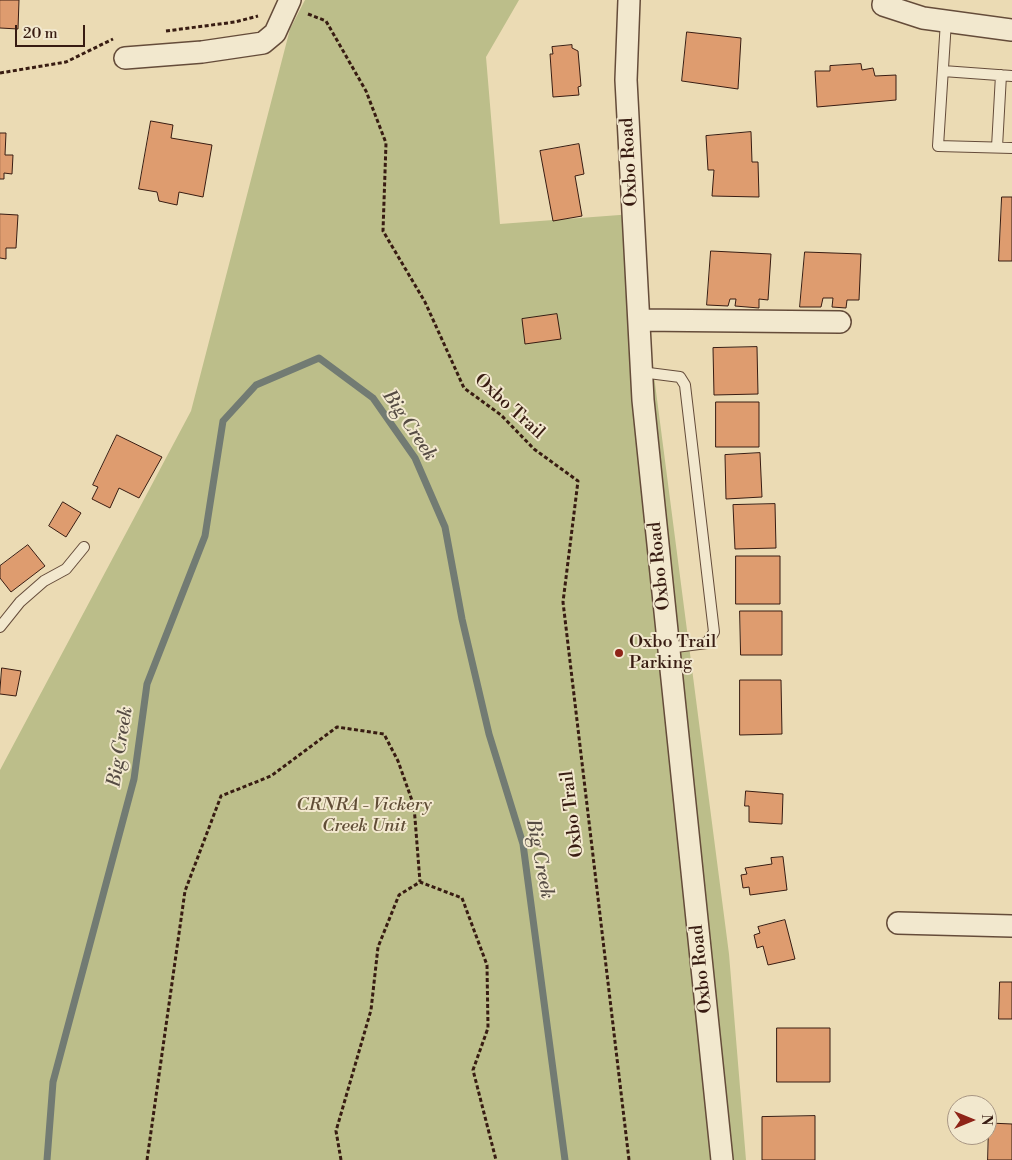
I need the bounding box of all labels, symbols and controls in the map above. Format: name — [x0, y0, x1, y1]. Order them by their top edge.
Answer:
scale bar — [18, 15, 88, 47]
text: 20 m — [23, 24, 58, 43]
street label: Oxbo Road — [617, 117, 643, 207]
street label: Oxbo Trail — [469, 370, 549, 444]
water label: Big Creek — [377, 386, 441, 466]
street label: Oxbo Road — [645, 521, 675, 611]
place label: Oxbo Trail Parking — [629, 632, 716, 674]
marker: Oxbo Trail Parking — [613, 647, 625, 659]
water label: Big Creek — [103, 705, 139, 789]
street label: Oxbo Trail — [557, 769, 589, 859]
park label: CRNRA - Vickery Creek Unit — [296, 795, 432, 838]
water label: Big Creek — [520, 817, 558, 901]
street label: Oxbo Road — [687, 924, 717, 1014]
north arrow — [947, 1095, 997, 1145]
text: N — [977, 1114, 995, 1126]

